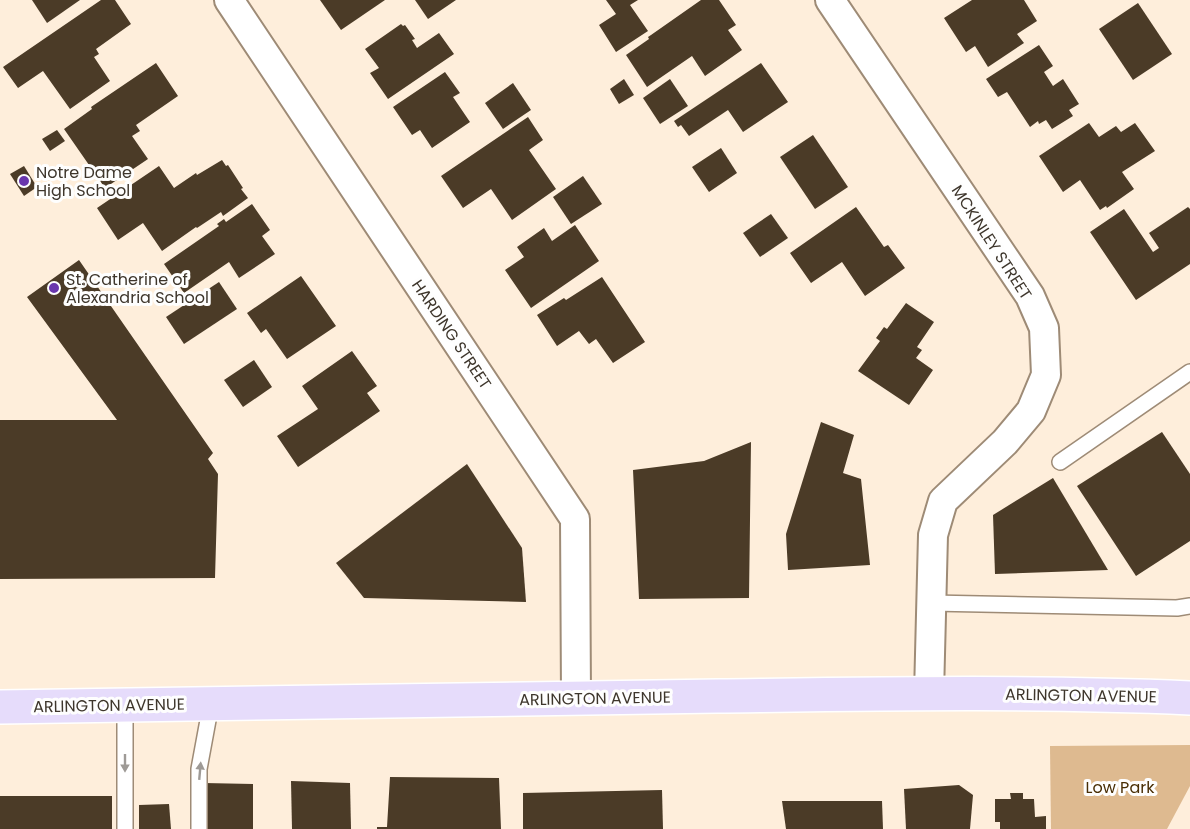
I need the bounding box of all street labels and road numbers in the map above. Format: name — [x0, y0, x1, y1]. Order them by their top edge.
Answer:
street label: MCKINLEY STREET — [946, 180, 1037, 304]
street label: HARDING STREET — [406, 275, 497, 394]
street label: ARLINGTON AVENUE — [1005, 683, 1157, 708]
street label: ARLINGTON AVENUE — [519, 686, 671, 711]
street label: ARLINGTON AVENUE — [33, 693, 185, 718]

